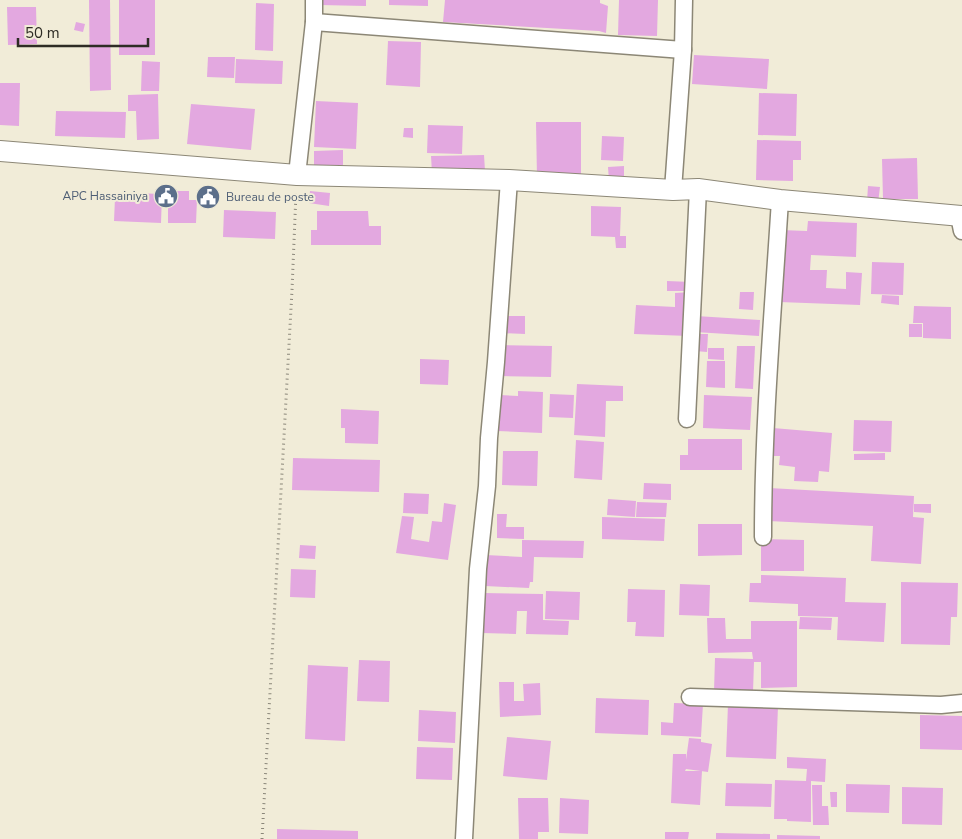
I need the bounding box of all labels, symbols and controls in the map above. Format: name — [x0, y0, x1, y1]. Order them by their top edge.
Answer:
scale bar — [18, 15, 148, 47]
text: 50 m — [25, 23, 60, 43]
public building icon: APC Hassainiya — [153, 183, 179, 209]
public building icon: Bureau de poste — [195, 184, 221, 210]
place label: APC Hassainiya — [62, 188, 148, 204]
place label: Bureau de poste — [226, 189, 314, 205]

